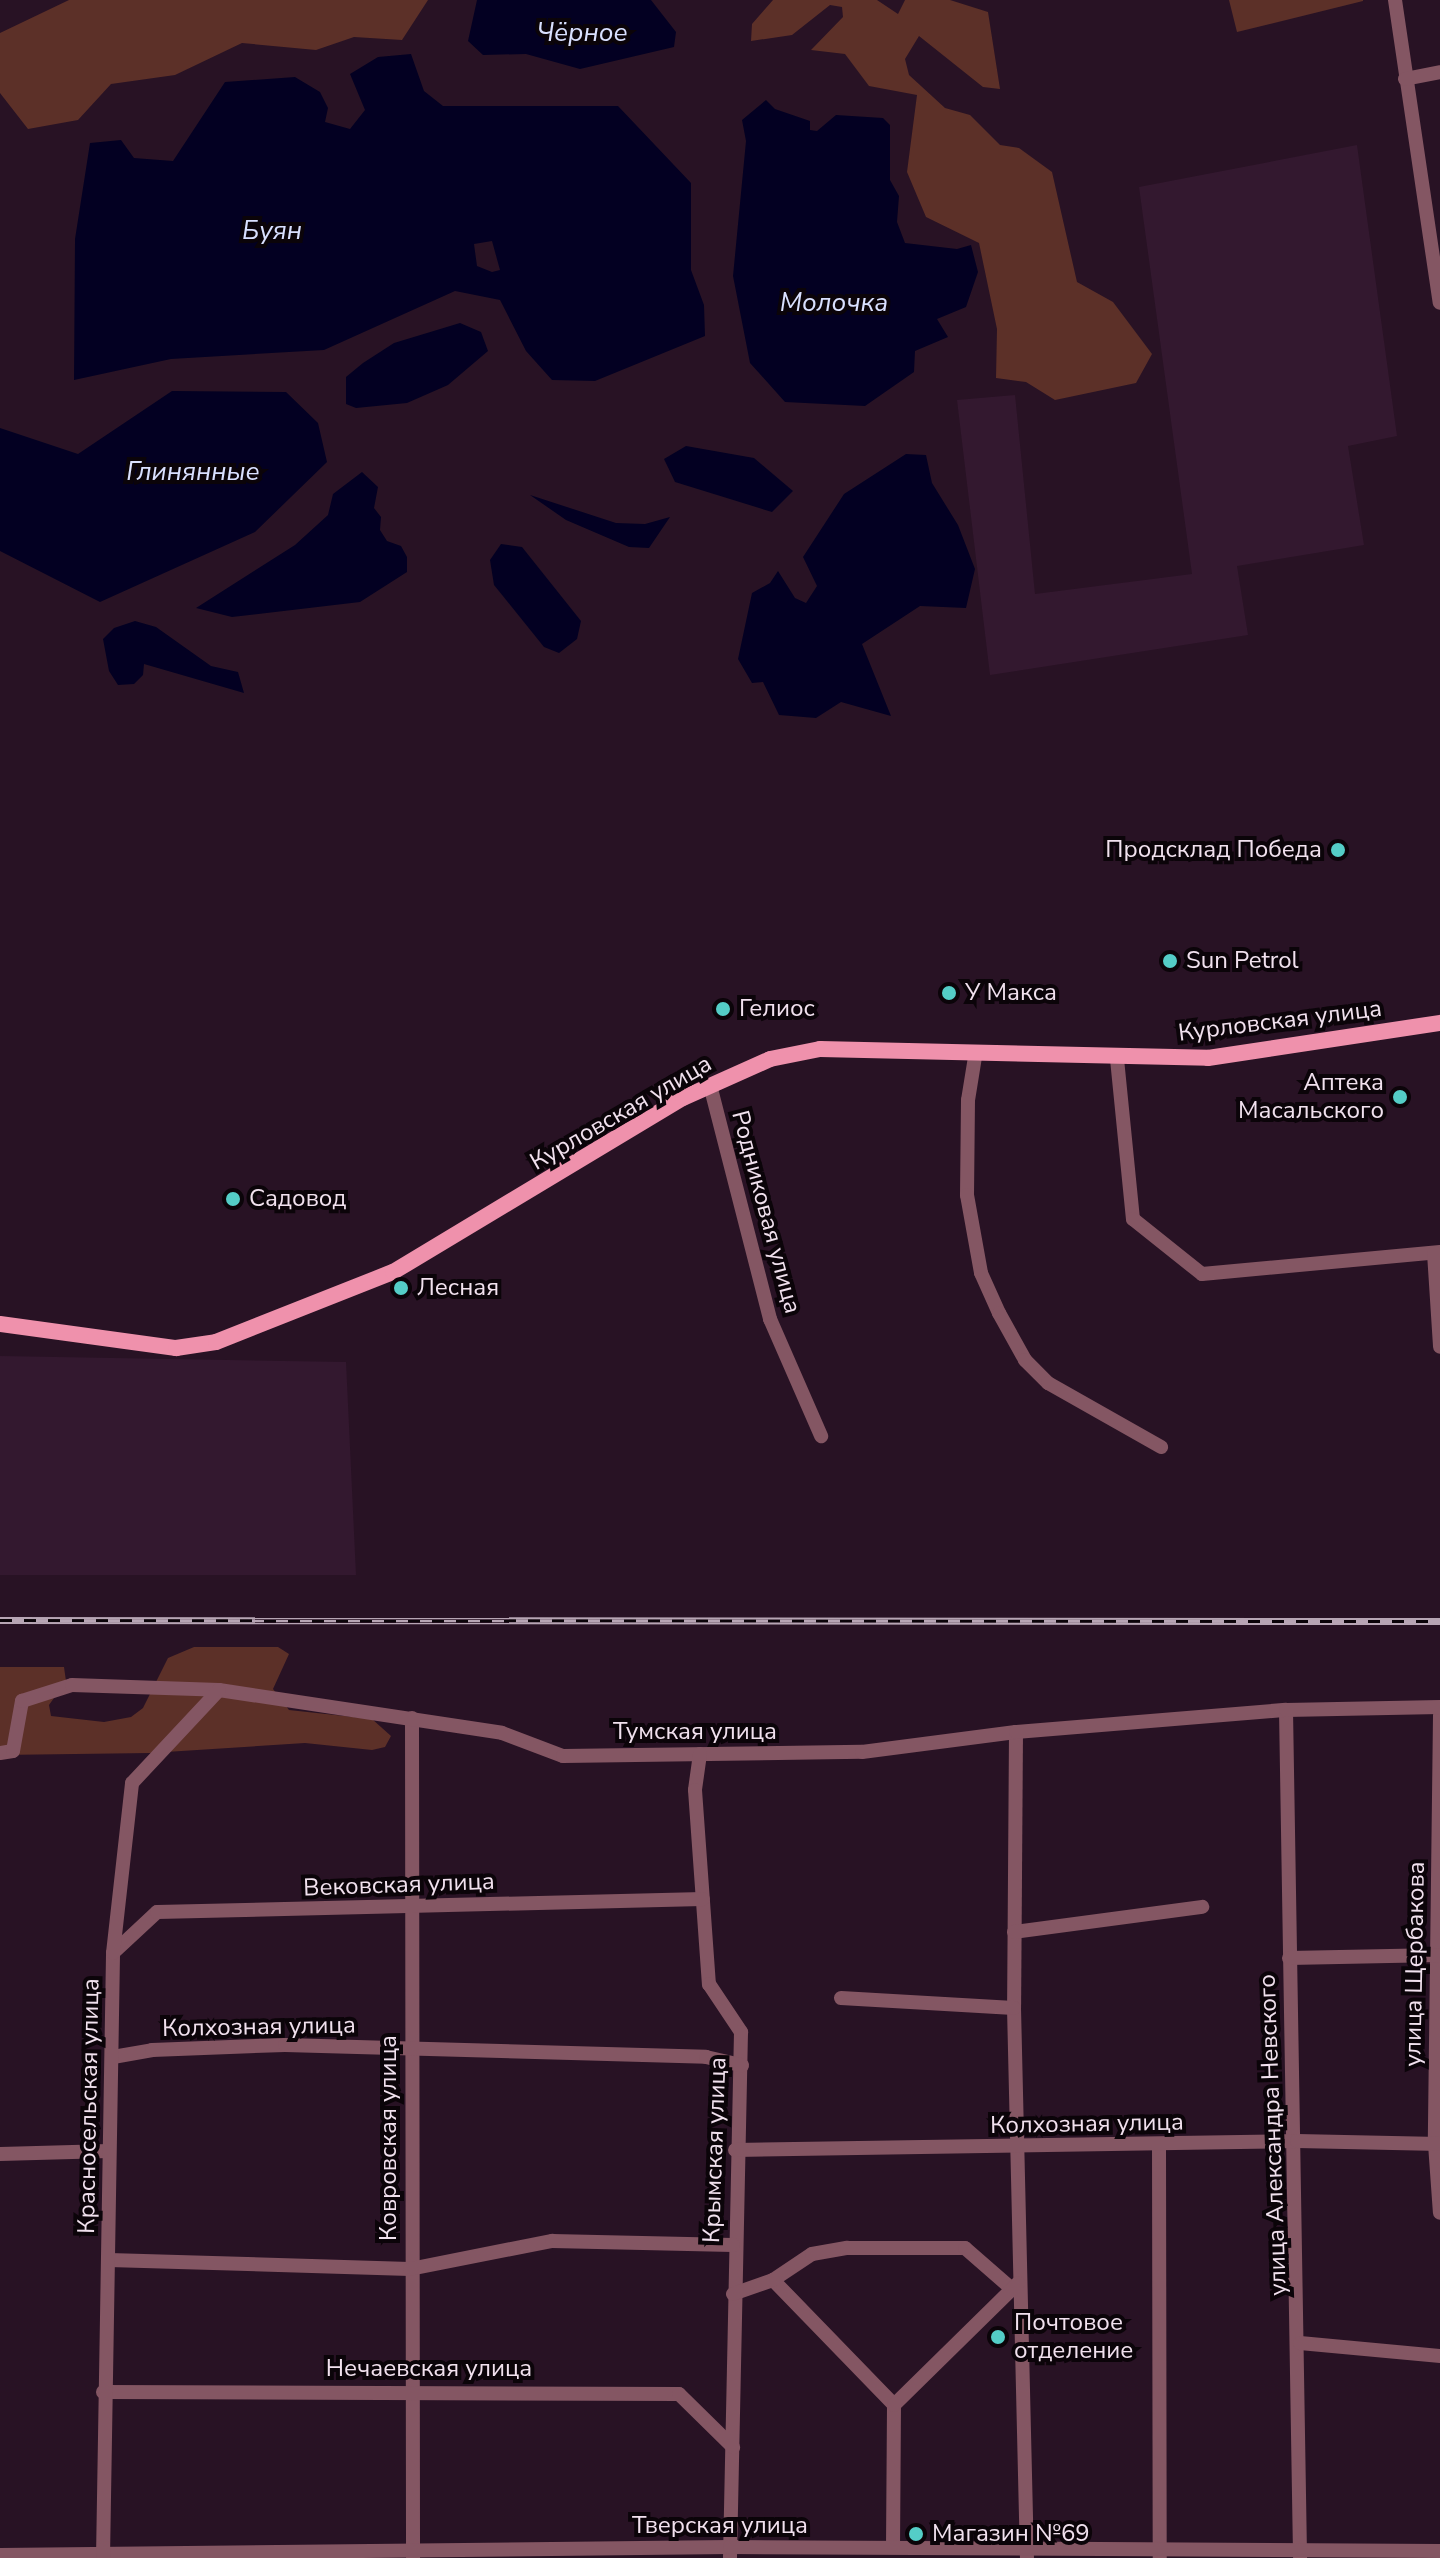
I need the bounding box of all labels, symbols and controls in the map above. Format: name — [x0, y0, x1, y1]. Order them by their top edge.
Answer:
water label: Чёрное — [536, 17, 628, 49]
water label: Буян — [242, 215, 302, 247]
water label: Молочка — [780, 287, 888, 319]
water label: Глинянные — [126, 456, 260, 488]
place label: Продсклад Победа — [1105, 836, 1322, 864]
marker: Продсклад Победа — [1329, 841, 1347, 859]
place label: Sun Petrol — [1186, 947, 1299, 975]
marker: Sun Petrol — [1161, 952, 1179, 970]
place label: У Макса — [965, 979, 1057, 1007]
marker: У Макса — [940, 984, 958, 1002]
street label: Курловская улица — [1177, 994, 1383, 1048]
place label: Гелиос — [739, 995, 815, 1023]
marker: Гелиос — [714, 1000, 732, 1018]
street label: Курловская улица — [525, 1049, 717, 1177]
place label: Аптека Масальского — [1238, 1069, 1384, 1125]
marker: Аптека Масальского — [1391, 1088, 1409, 1106]
street label: Родниковая улица — [725, 1107, 807, 1317]
place label: Садовод — [249, 1185, 347, 1213]
marker: Садовод — [224, 1190, 242, 1208]
place label: Лесная — [417, 1274, 499, 1302]
marker: Лесная — [392, 1279, 410, 1297]
street label: Тумская улица — [613, 1718, 777, 1746]
street label: улица Щербакова — [1399, 1861, 1431, 2067]
street label: Вековская улица — [303, 1867, 495, 1903]
street label: улица Александра Невского — [1253, 1974, 1293, 2296]
street label: Красносельская улица — [72, 1978, 106, 2234]
street label: Колхозная улица — [162, 2011, 356, 2043]
street label: Ковровская улица — [375, 2035, 403, 2241]
street label: Крымская улица — [697, 2057, 733, 2243]
street label: Колхозная улица — [990, 2108, 1184, 2140]
place label: Почтовое отделение — [1014, 2309, 1133, 2365]
marker: Почтовое отделение — [989, 2328, 1007, 2346]
street label: Нечаевская улица — [326, 2355, 532, 2383]
street label: Тверская улица — [632, 2512, 808, 2540]
place label: Магазин №69 — [932, 2520, 1090, 2548]
marker: Магазин №69 — [907, 2525, 925, 2543]

